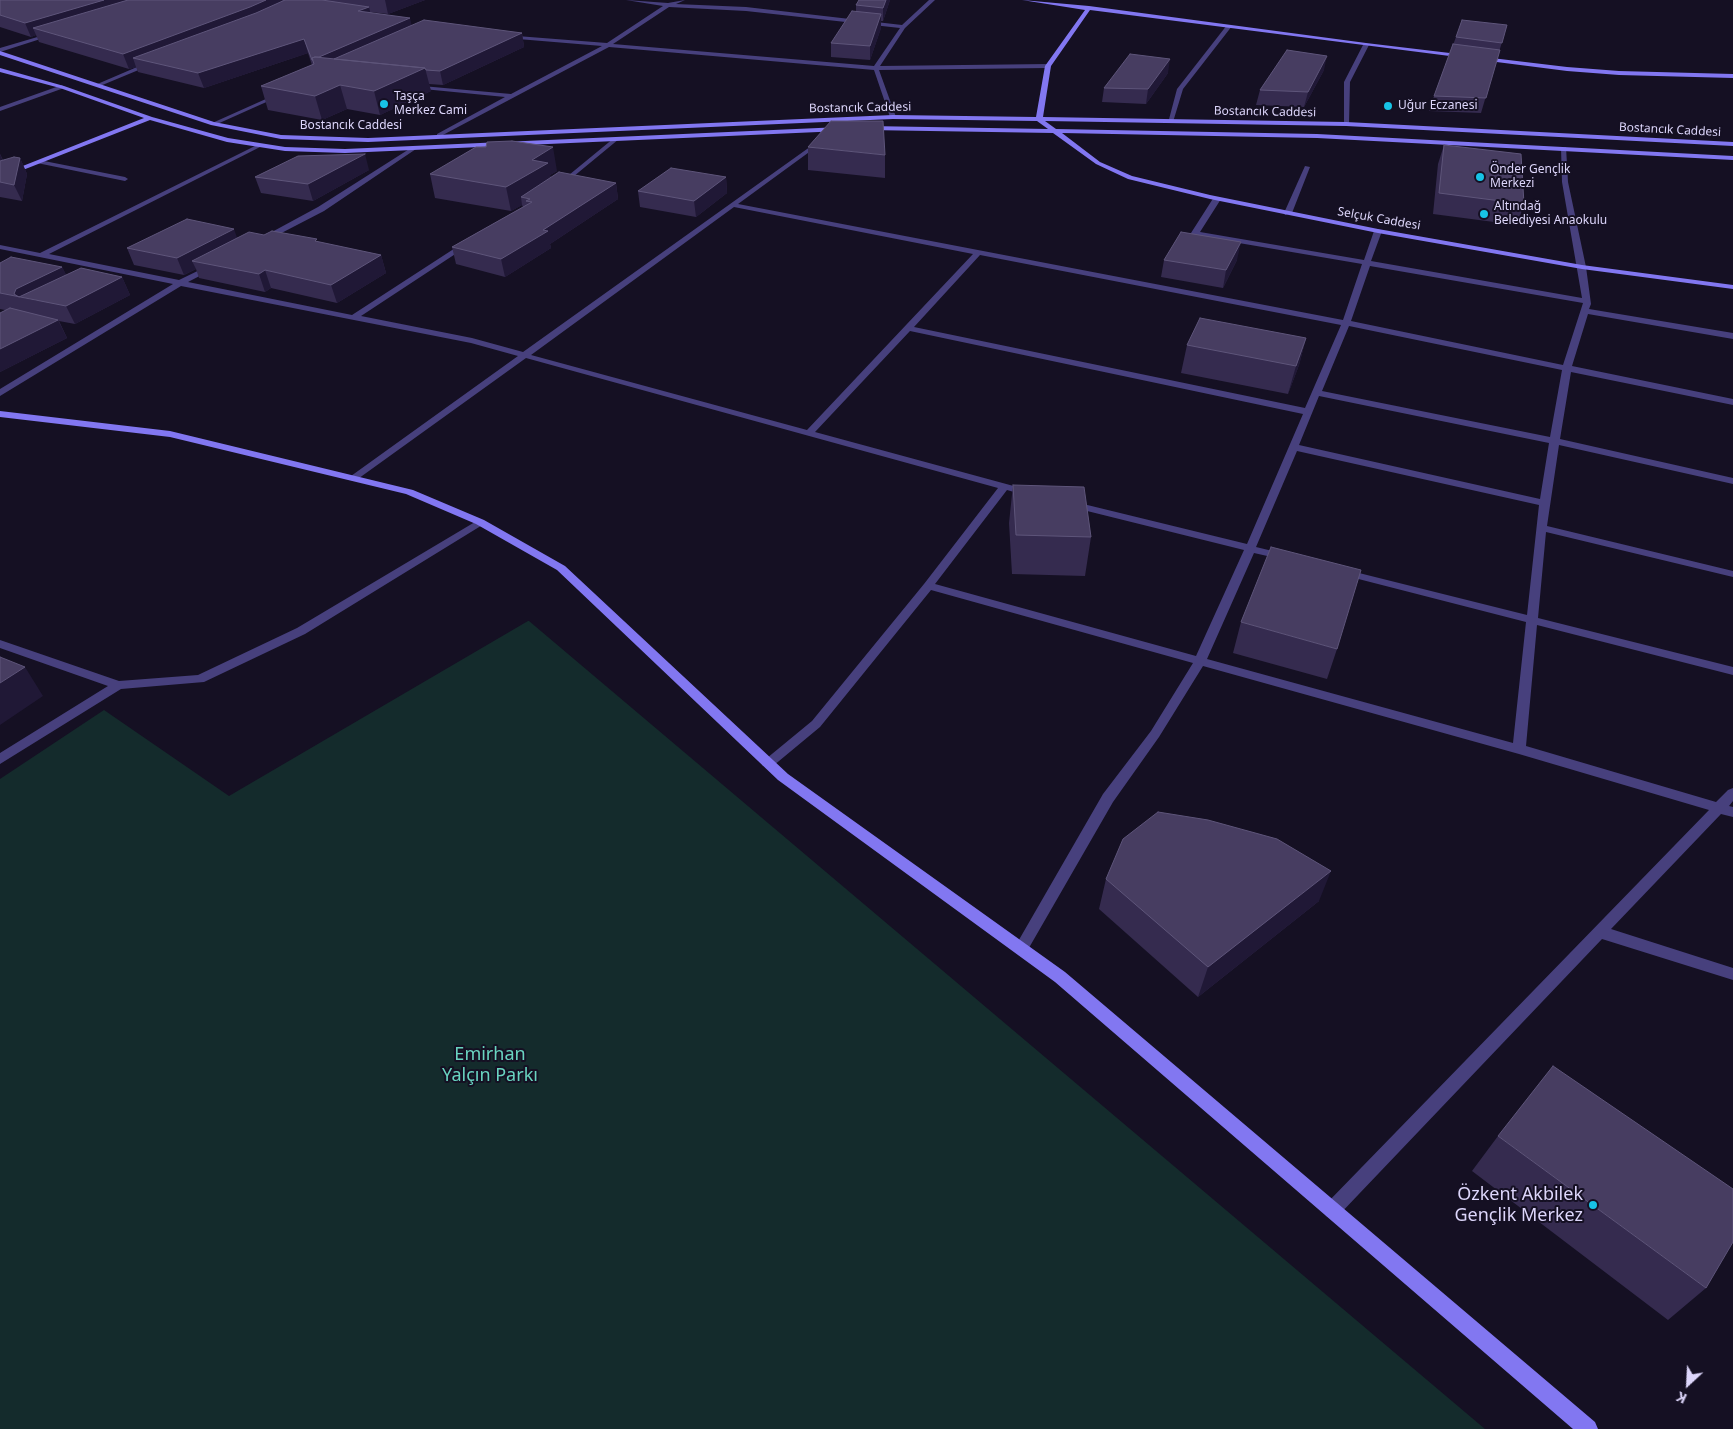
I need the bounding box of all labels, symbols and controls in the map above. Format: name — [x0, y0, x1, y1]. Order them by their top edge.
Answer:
place label: Taşça Merkez Cami — [394, 90, 467, 118]
marker: Taşça Merkez Cami — [378, 98, 390, 110]
place label: Uğur Eczanesi — [1398, 99, 1477, 113]
street label: Bostancık Caddesi — [809, 100, 911, 116]
marker: Uğur Eczanesi — [1382, 100, 1394, 112]
street label: Bostancık Caddesi — [1214, 104, 1316, 120]
street label: Bostancık Caddesi — [300, 119, 402, 133]
street label: Bostancık Caddesi — [1619, 120, 1721, 140]
place label: Önder Gençlik Merkezi — [1490, 163, 1570, 191]
marker: Önder Gençlik Merkezi — [1474, 171, 1486, 183]
place label: Altındağ Belediyesi Anaokulu — [1494, 200, 1607, 228]
street label: Selçuk Caddesi — [1336, 205, 1422, 233]
marker: Altındağ Belediyesi Anaokulu — [1478, 208, 1490, 220]
park label: Emirhan Yalçın Parkı — [442, 1044, 538, 1086]
place label: Özkent Akbilek Gençlik Merkez — [1454, 1184, 1583, 1226]
marker: Özkent Akbilek Gençlik Merkez — [1587, 1199, 1599, 1211]
north arrow — [1663, 1359, 1713, 1409]
text: K — [1673, 1387, 1690, 1409]

